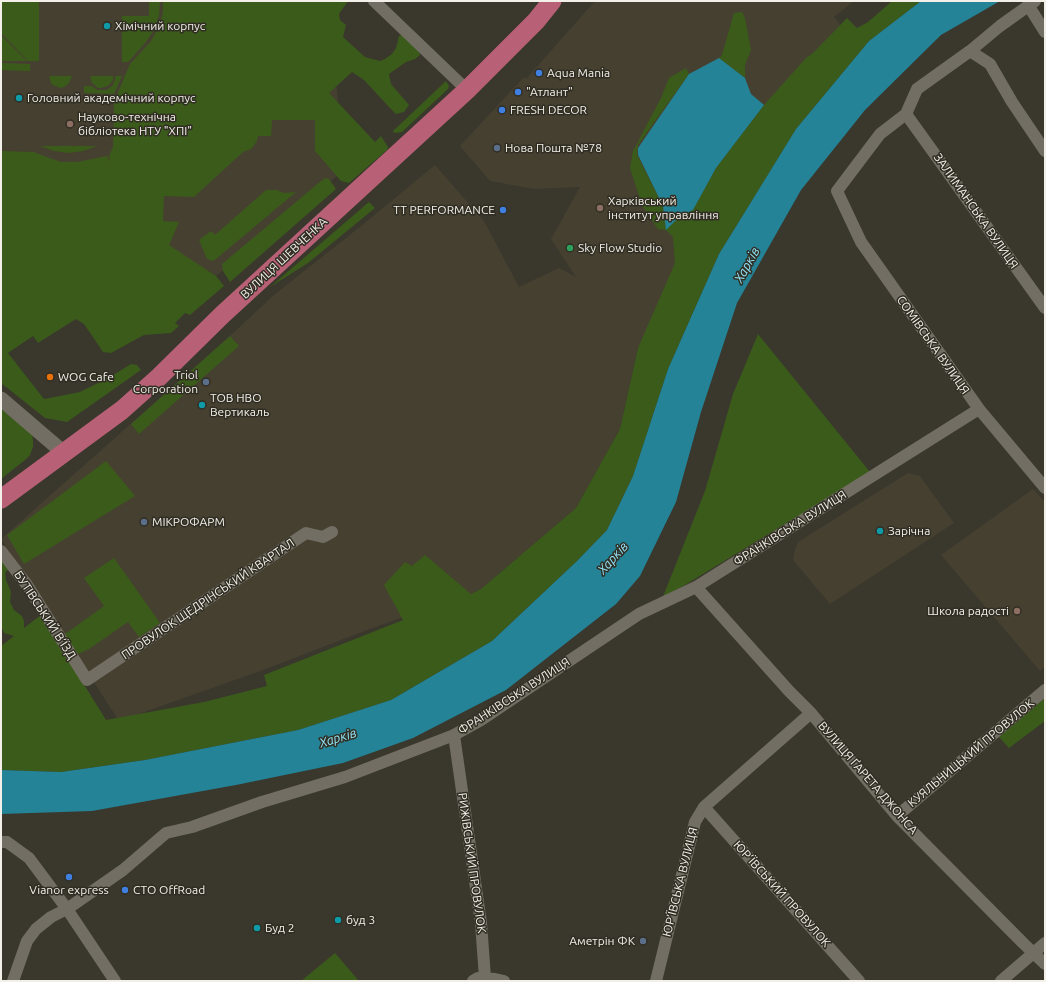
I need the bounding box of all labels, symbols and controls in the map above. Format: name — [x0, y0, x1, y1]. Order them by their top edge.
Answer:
place label: Хімічний корпус — [115, 19, 205, 33]
marker: Хімічний корпус — [102, 21, 112, 31]
place label: Aqua Mania — [547, 66, 610, 80]
marker: Aqua Mania — [534, 68, 544, 78]
place label: "Атлант" — [526, 85, 573, 99]
marker: "Атлант" — [513, 87, 523, 97]
place label: Головний академічний корпус — [27, 91, 196, 105]
marker: Головний академічний корпус — [14, 93, 24, 103]
place label: FRESH DECOR — [510, 103, 587, 117]
marker: FRESH DECOR — [497, 105, 507, 115]
place label: Науково-технічна бібліотека НТУ "ХПІ" — [78, 110, 192, 138]
marker: Науково-технічна бібліотека НТУ "ХПІ" — [65, 119, 75, 129]
place label: Нова Пошта №78 — [505, 141, 602, 155]
marker: Нова Пошта №78 — [492, 143, 502, 153]
street label: ЗАЛИМАНСЬКА ВУЛИЦЯ — [931, 151, 1021, 271]
place label: Харківський інститут управління — [608, 194, 719, 222]
place label: TT PERFORMANCE — [393, 203, 495, 217]
marker: Харківський інститут управління — [595, 203, 605, 213]
marker: TT PERFORMANCE — [498, 205, 508, 215]
street label: ВУЛИЦЯ ШЕВЧЕНКА — [238, 214, 330, 302]
place label: Sky Flow Studio — [578, 241, 662, 255]
marker: Sky Flow Studio — [565, 243, 575, 253]
water label: Харків — [731, 245, 763, 285]
street label: СОМІВСЬКА ВУЛИЦЯ — [894, 293, 972, 397]
place label: Triol Corporation — [133, 368, 198, 396]
place label: WOG Cafe — [58, 370, 114, 384]
marker: WOG Cafe — [45, 372, 55, 382]
marker: Triol Corporation — [201, 377, 211, 387]
place label: ТОВ НВО Вертикаль — [210, 391, 269, 419]
marker: ТОВ НВО Вертикаль — [197, 400, 207, 410]
street label: ФРАНКІВСЬКА ВУЛИЦЯ — [731, 487, 849, 569]
place label: МІКРОФАРМ — [152, 515, 225, 529]
marker: МІКРОФАРМ — [139, 517, 149, 527]
place label: Зарічна — [888, 524, 930, 538]
marker: Зарічна — [875, 526, 885, 536]
street label: ПРОВУЛОК ЩЕДРІНСЬКИЙ КВАРТАЛ — [119, 536, 297, 662]
water label: Харків — [594, 539, 632, 577]
street label: БУТІВСЬКИЙ В’ЇЗД — [11, 568, 79, 662]
place label: Школа радості — [927, 604, 1009, 618]
marker: Школа радості — [1012, 606, 1022, 616]
street label: ФРАНКІВСЬКА ВУЛИЦЯ — [455, 654, 573, 738]
street label: КУЯЛЬНИЦЬКИЙ ПРОВУЛОК — [905, 696, 1037, 810]
street label: ВУЛИЦЯ ҐАРЕТА ДЖОНСА — [815, 719, 921, 837]
water label: Харків — [318, 725, 358, 751]
street label: РИЖІВСЬКИЙ ПРОВУЛОК — [455, 792, 489, 934]
street label: ЮР’ЇВСЬКА ВУЛИЦЯ — [659, 826, 701, 938]
street label: ЮР’ЇВСЬКИЙ ПРОВУЛОК — [730, 838, 834, 950]
marker: Vianor express — [64, 872, 74, 882]
place label: Vianor express — [29, 883, 109, 897]
place label: СТО OffRoad — [133, 883, 205, 897]
marker: СТО OffRoad — [120, 885, 130, 895]
place label: буд 3 — [346, 913, 375, 927]
marker: буд 3 — [333, 915, 343, 925]
place label: Буд 2 — [265, 921, 295, 935]
marker: Буд 2 — [252, 923, 262, 933]
place label: Аметрін ФК — [569, 934, 635, 948]
marker: Аметрін ФК — [638, 936, 648, 946]

